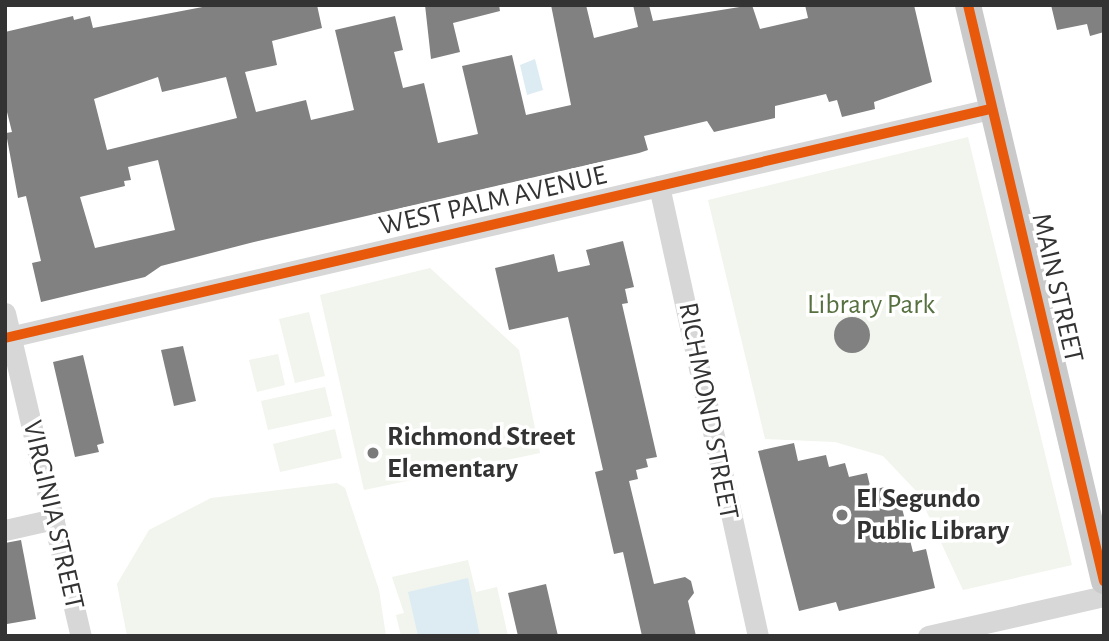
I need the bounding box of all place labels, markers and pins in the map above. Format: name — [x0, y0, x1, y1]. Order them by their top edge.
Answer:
place label: Richmond Street Elementary — [387, 420, 575, 486]
marker: Richmond Street Elementary — [365, 445, 381, 461]
place label: El Segundo Public Library — [856, 482, 1009, 548]
marker: El Segundo Public Library — [834, 507, 850, 523]

